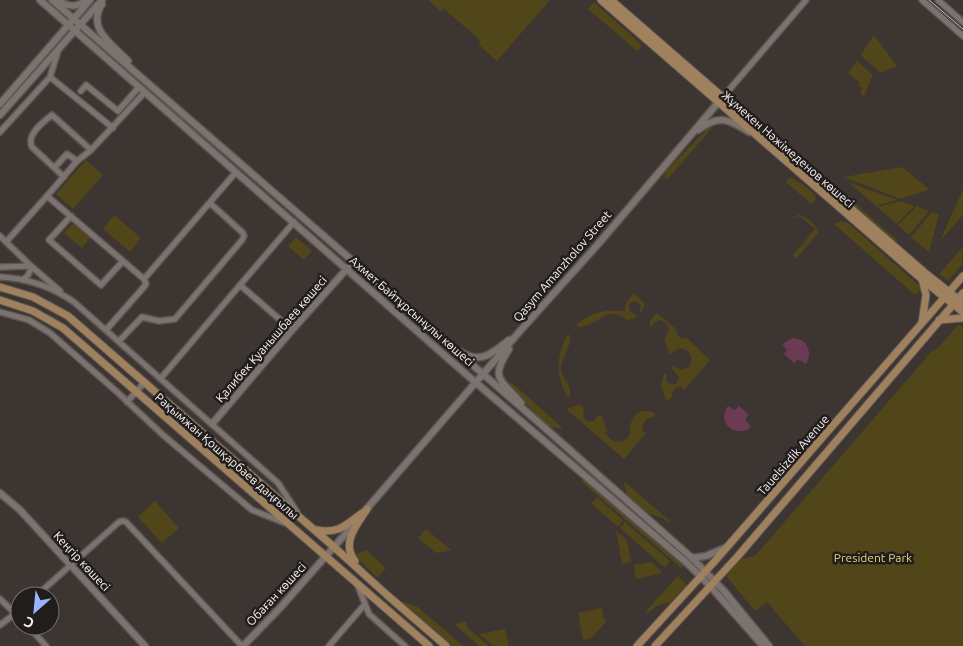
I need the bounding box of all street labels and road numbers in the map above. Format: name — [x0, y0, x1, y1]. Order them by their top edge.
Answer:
street label: Жұмекен Нәжімеденов көшесі — [719, 88, 857, 210]
street label: Qasym Amanzholov Street — [510, 208, 614, 324]
street label: Ахмет Байтұрсынұлы көшесі — [347, 254, 477, 369]
street label: Қалибек Қуанышбаев көшесі — [213, 273, 329, 405]
street label: Рақымжан Қошқарбаев даңғылы — [153, 390, 301, 522]
street label: Tauelsizdik Avenue — [755, 412, 831, 498]
street label: Кеңгір көшесі — [51, 529, 113, 593]
street label: Обаған көшесі — [244, 560, 308, 628]

